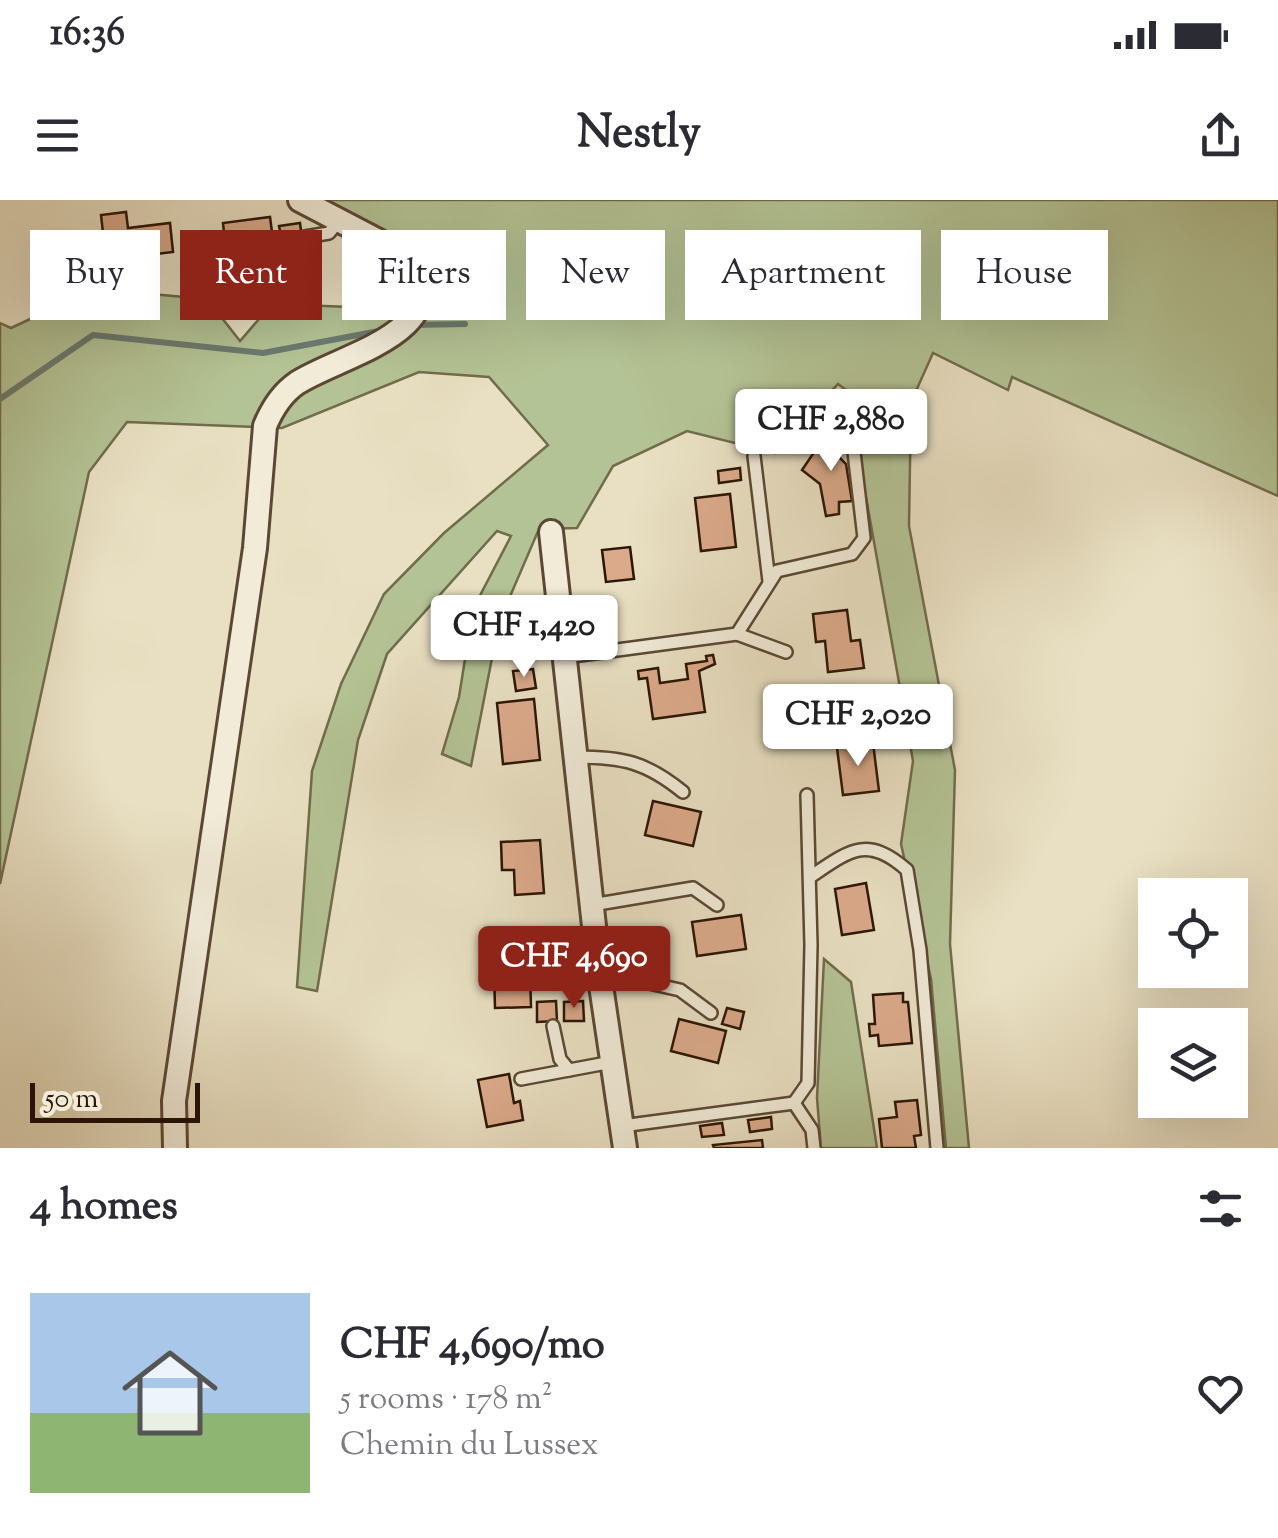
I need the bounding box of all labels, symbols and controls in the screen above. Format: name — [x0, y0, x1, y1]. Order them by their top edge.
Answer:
text: 16:36 — [50, 8, 125, 62]
text: Nestly — [577, 103, 701, 168]
icon: menu — [30, 108, 85, 163]
icon: share — [1193, 108, 1248, 163]
chip: Buy — [30, 230, 160, 320]
chip: Rent — [180, 230, 322, 320]
chip: Filters — [342, 230, 506, 320]
chip: New — [526, 230, 665, 320]
chip: Apartment — [685, 230, 921, 320]
chip: House — [941, 230, 1108, 320]
pin: CHF 2,880 — [717, 389, 945, 474]
text: CHF 2,880 — [757, 398, 905, 444]
pin: CHF 1,420 — [410, 595, 638, 680]
text: CHF 1,420 — [453, 604, 595, 650]
pin: CHF 2,020 — [744, 684, 972, 769]
text: CHF 2,020 — [785, 693, 931, 739]
map controls — [1138, 878, 1248, 1118]
button: locate — [1138, 878, 1248, 988]
pin: CHF 4,690 — [460, 926, 688, 1011]
text: CHF 4,690 — [500, 935, 648, 981]
button: layers — [1138, 1008, 1248, 1118]
scale bar — [30, 1078, 200, 1123]
text: 50 m — [45, 1080, 99, 1120]
text: 4 homes — [30, 1178, 178, 1238]
icon: filters — [1193, 1181, 1248, 1236]
text: CHF 4,690/mo — [340, 1317, 605, 1377]
icon: home — [110, 1333, 230, 1453]
icon: heart — [1193, 1366, 1248, 1421]
text: 5 rooms · 178 m² — [340, 1377, 552, 1423]
text: Chemin du Lussex — [340, 1423, 599, 1469]

